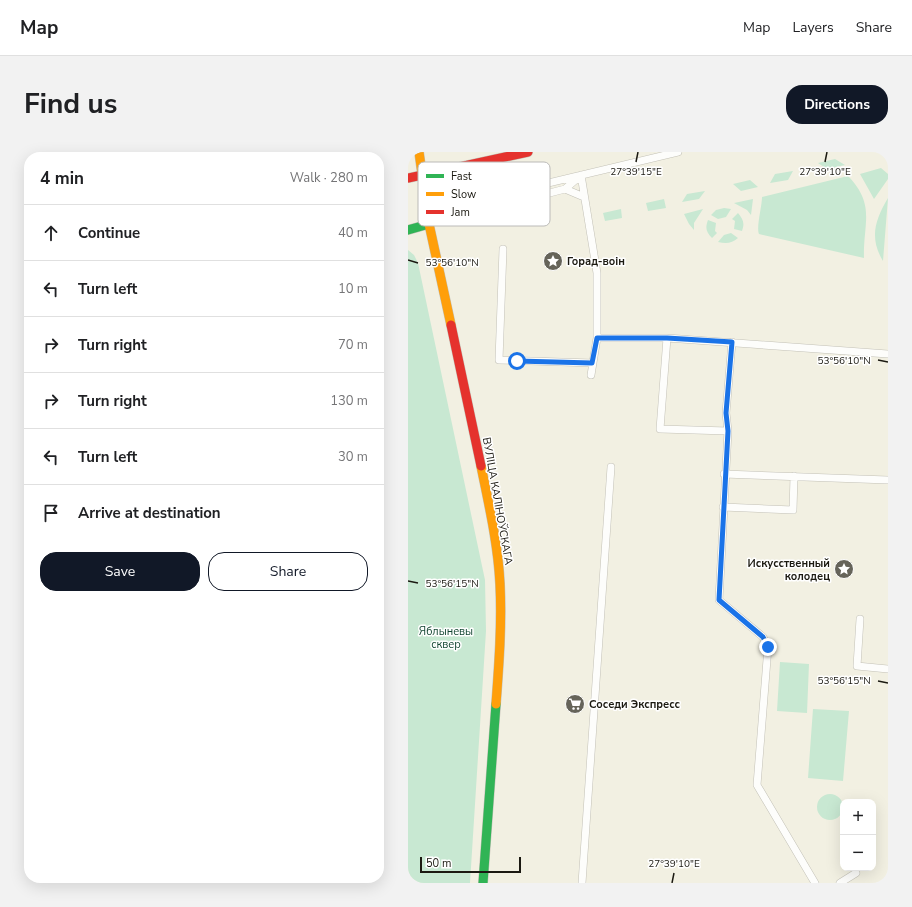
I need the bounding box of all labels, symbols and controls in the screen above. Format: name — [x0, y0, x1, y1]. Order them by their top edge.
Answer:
text: Map — [20, 15, 58, 41]
text: Map — [743, 18, 770, 37]
text: Layers — [792, 18, 834, 37]
text: Share — [856, 18, 892, 37]
text: Find us — [24, 85, 118, 123]
button: Directions — [786, 85, 888, 124]
legend — [418, 162, 550, 226]
text: 27°39'15"E — [610, 165, 662, 179]
text: 27°39'10"E — [799, 165, 851, 179]
text: 4 min — [40, 167, 84, 190]
text: Walk · 280 m — [290, 169, 368, 187]
text: Fast — [451, 169, 472, 184]
text: Slow — [451, 187, 476, 202]
text: Jam — [450, 205, 470, 220]
icon: ahead — [40, 222, 62, 244]
text: Continue — [78, 223, 140, 243]
text: 40 m — [338, 224, 368, 242]
place icon: Горад-воін — [542, 250, 564, 272]
place label: Горад-воін — [567, 254, 625, 269]
text: 53°56'10"N — [425, 256, 479, 270]
icon: left — [40, 278, 62, 300]
text: Turn left — [78, 279, 137, 299]
text: 10 m — [338, 280, 368, 298]
icon: right — [40, 334, 62, 356]
text: Turn right — [78, 335, 147, 355]
text: 70 m — [338, 336, 368, 354]
route start — [508, 352, 526, 370]
text: 53°56'10"N — [817, 354, 871, 368]
icon: right — [40, 390, 62, 412]
text: Turn right — [78, 391, 147, 411]
text: 130 m — [330, 392, 368, 410]
street label: ВУЛІЦА КАЛІНОЎСКАГА — [479, 436, 516, 566]
icon: left — [40, 446, 62, 468]
text: Turn left — [78, 447, 137, 467]
text: 30 m — [338, 448, 368, 466]
icon: arrive — [40, 502, 62, 524]
text: Arrive at destination — [78, 503, 221, 523]
button: Save — [40, 552, 200, 591]
button: Share — [208, 552, 368, 591]
place label: Искусственный колодец — [748, 556, 830, 584]
place icon: Искусственный колодец — [833, 558, 855, 580]
text: 53°56'15"N — [425, 577, 479, 591]
park label: Яблыневы сквер — [419, 624, 473, 652]
route end — [759, 638, 777, 656]
text: 53°56'15"N — [817, 674, 871, 688]
supermarket icon: Соседи Экспресс — [564, 693, 586, 715]
place label: Соседи Экспресс — [589, 697, 681, 712]
map controls — [840, 799, 876, 871]
button: + — [840, 799, 876, 835]
button: − — [840, 835, 876, 871]
scale bar — [420, 855, 521, 874]
text: 50 m — [426, 856, 451, 871]
text: 27°39'10"E — [648, 857, 700, 871]

